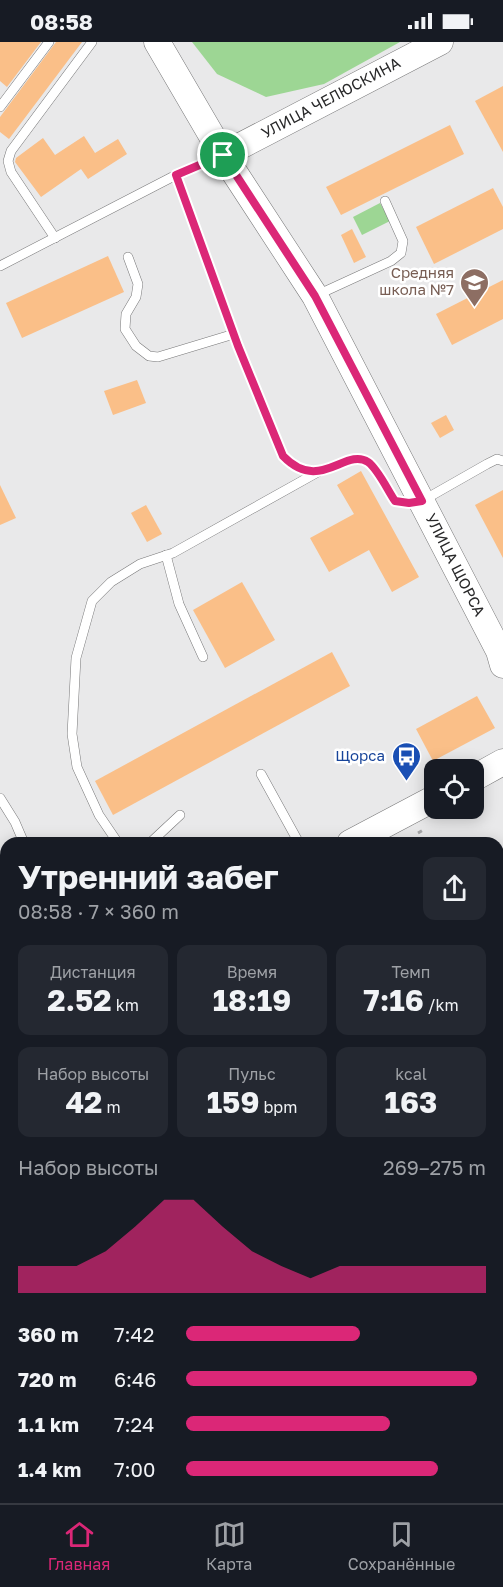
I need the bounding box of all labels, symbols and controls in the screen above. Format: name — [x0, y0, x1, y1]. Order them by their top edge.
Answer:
text: 08:58 — [30, 8, 93, 35]
street label: УЛИЦА ЧЕЛЮСКИНА — [258, 53, 403, 141]
pin — [197, 129, 248, 180]
icon: arrive — [206, 138, 239, 171]
place label: Средняя школа №7 — [379, 263, 454, 298]
school or university icon: Средняя школа №7 — [459, 266, 491, 308]
street label: УЛИЦА ЩОРСА — [422, 510, 489, 619]
bus stop icon: Щорса — [390, 740, 422, 782]
place label: Щорса — [335, 746, 385, 764]
map controls — [424, 759, 484, 819]
button: locate — [424, 759, 484, 819]
text: Утренний забег — [18, 857, 279, 896]
button: share — [423, 857, 486, 920]
text: 08:58 · 7 × 360 m — [18, 899, 179, 923]
text: Дистанция — [50, 962, 136, 982]
text: Время — [227, 962, 277, 982]
text: Темп — [392, 962, 430, 982]
text: 2.52 — [47, 982, 112, 1018]
text: 18:19 — [213, 982, 291, 1018]
text: 7:16 — [363, 982, 424, 1018]
text: km — [112, 995, 139, 1015]
text: /km — [424, 995, 459, 1015]
text: Набор высоты — [37, 1064, 149, 1084]
text: Пульс — [228, 1064, 276, 1084]
text: kcal — [395, 1064, 427, 1084]
text: 42 — [65, 1084, 102, 1120]
text: 159 — [207, 1084, 259, 1120]
text: 163 — [385, 1084, 437, 1120]
text: m — [102, 1097, 121, 1117]
text: bpm — [259, 1097, 297, 1117]
text: Набор высоты — [18, 1155, 159, 1179]
text: 269–275 m — [383, 1155, 486, 1179]
text: 360 m — [18, 1322, 78, 1346]
text: 7:42 — [114, 1322, 154, 1346]
text: 720 m — [18, 1367, 77, 1391]
text: 6:46 — [114, 1367, 156, 1391]
text: 1.1 km — [18, 1412, 79, 1436]
text: 7:24 — [114, 1412, 154, 1436]
text: 1.4 km — [18, 1457, 81, 1481]
text: 7:00 — [114, 1457, 155, 1481]
tab: Главная — [48, 1518, 110, 1574]
tab: Карта — [206, 1518, 252, 1574]
tab: Сохранённые — [348, 1518, 455, 1574]

